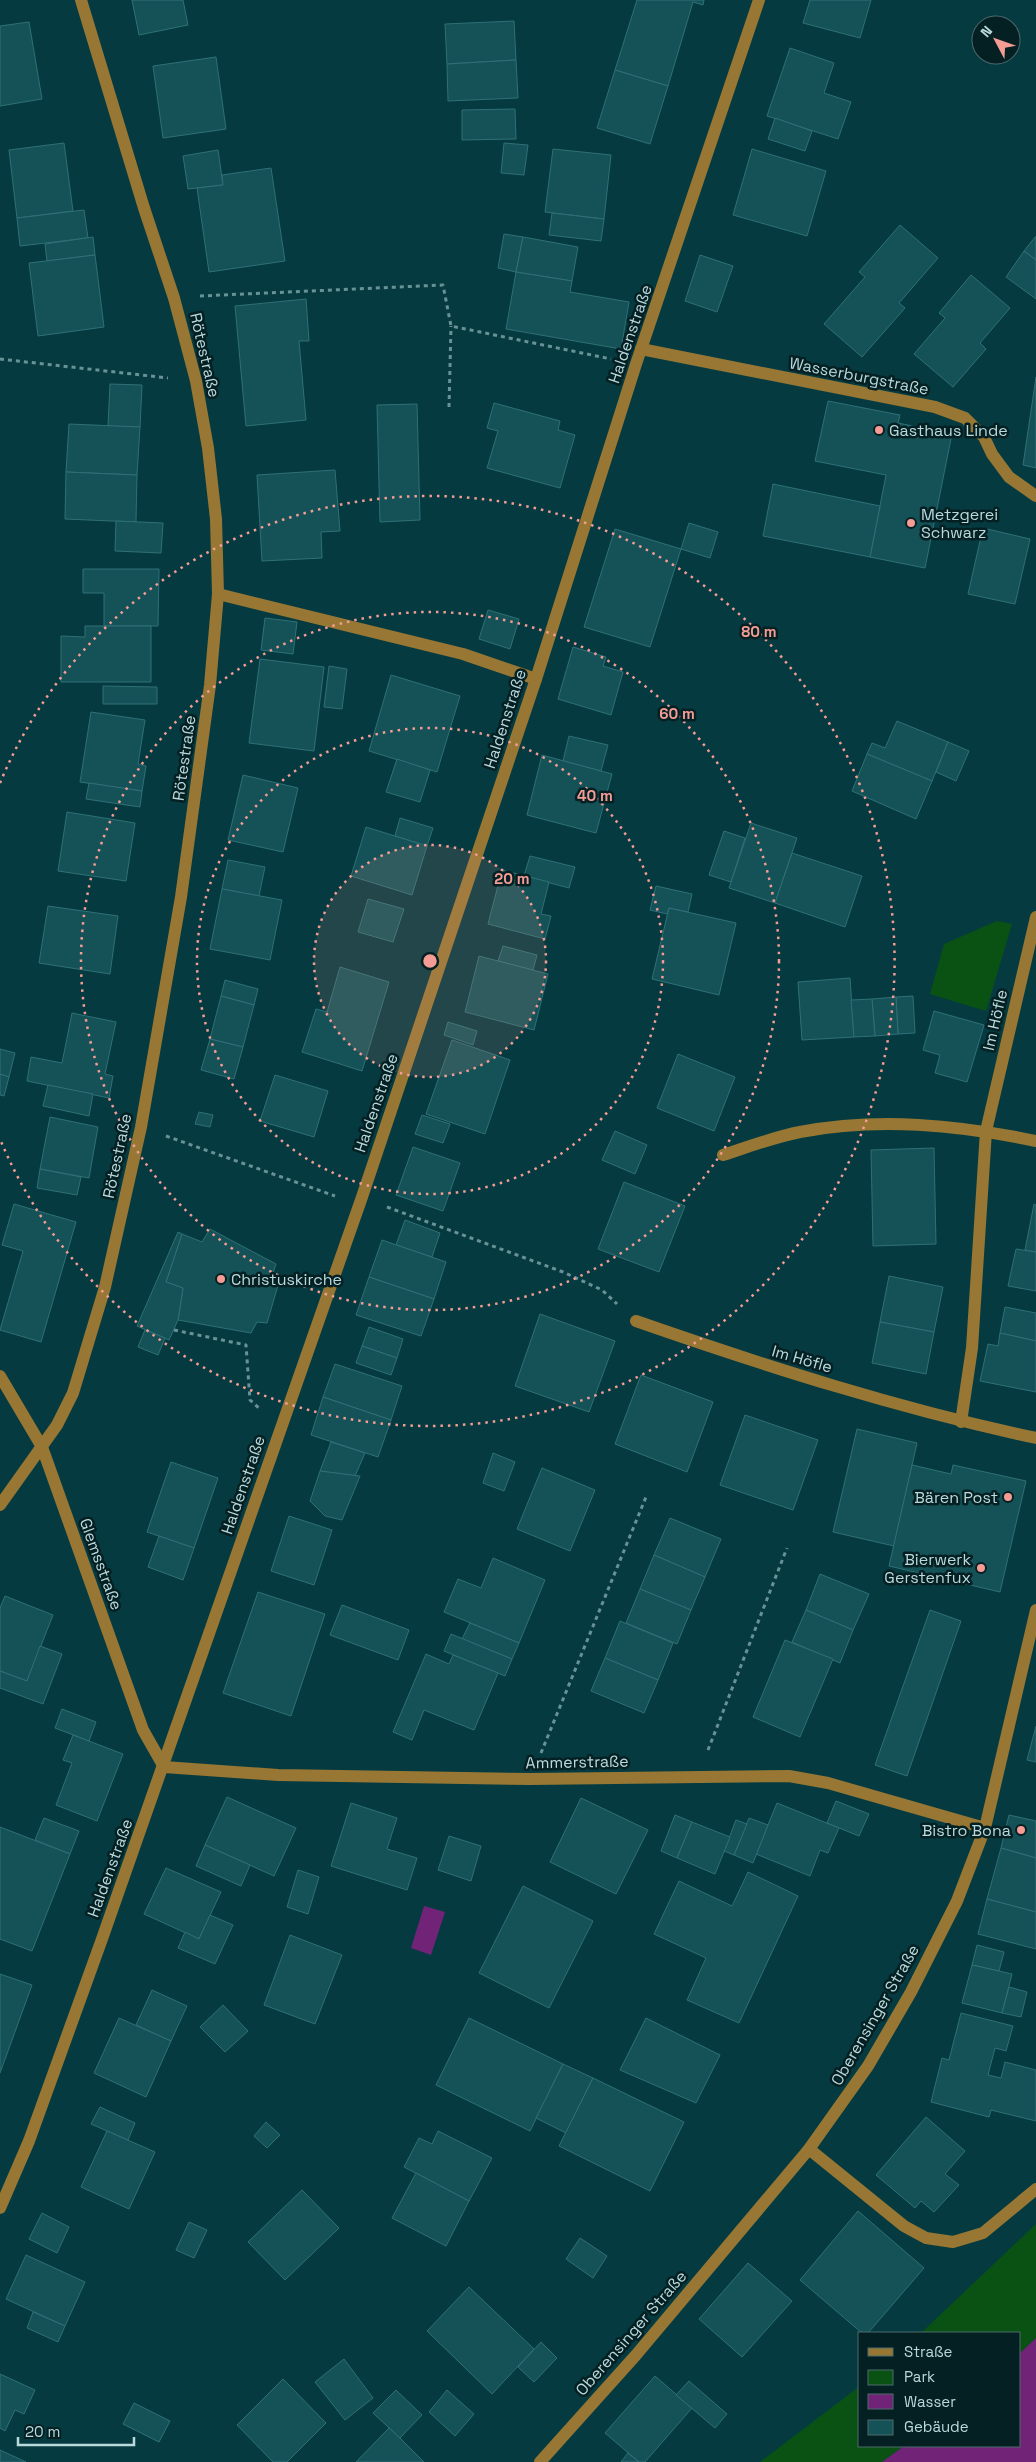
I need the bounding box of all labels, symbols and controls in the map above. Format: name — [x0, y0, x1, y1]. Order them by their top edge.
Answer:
north arrow — [971, 15, 1021, 65]
text: N — [976, 22, 996, 41]
street label: Haldenstraße — [603, 282, 657, 386]
street label: Rötestraße — [185, 311, 225, 399]
street label: Wasserburgstraße — [788, 352, 930, 400]
place label: Gasthaus Linde — [889, 420, 1008, 441]
marker: Gasthaus Linde — [873, 424, 885, 436]
place label: Metzgerei Schwarz — [921, 504, 998, 543]
marker: Metzgerei Schwarz — [905, 517, 917, 529]
text: 80 m — [741, 622, 777, 641]
street label: Haldenstraße — [479, 667, 531, 771]
text: 60 m — [659, 704, 695, 723]
street label: Rötestraße — [168, 714, 200, 802]
text: 40 m — [577, 786, 613, 805]
text: 20 m — [494, 869, 530, 888]
centre of rings — [421, 952, 439, 970]
street label: Im Höfle — [978, 987, 1012, 1053]
street label: Haldenstraße — [349, 1051, 403, 1155]
street label: Rötestraße — [98, 1112, 136, 1200]
place label: Christuskirche — [231, 1269, 342, 1290]
marker: Christuskirche — [215, 1273, 227, 1285]
street label: Im Höfle — [769, 1340, 835, 1378]
street label: Haldenstraße — [216, 1433, 270, 1537]
place label: Bären Post — [914, 1487, 998, 1508]
marker: Bären Post — [1002, 1491, 1014, 1503]
street label: Glemsstraße — [75, 1515, 127, 1613]
place label: Bierwerk Gerstenfux — [884, 1549, 971, 1588]
marker: Bierwerk Gerstenfux — [975, 1562, 987, 1574]
street label: Ammerstraße — [525, 1751, 629, 1773]
street label: Haldenstraße — [82, 1816, 138, 1920]
place label: Bistro Bona — [922, 1820, 1011, 1841]
marker: Bistro Bona — [1015, 1824, 1027, 1836]
street label: Oberensinger Straße — [826, 1941, 924, 2089]
street label: Oberensinger Straße — [571, 2266, 691, 2400]
legend — [858, 2332, 1021, 2447]
text: Straße — [904, 2342, 953, 2361]
text: Park — [904, 2367, 935, 2386]
text: Wasser — [904, 2392, 956, 2411]
scale bar — [18, 2414, 134, 2446]
text: Gebäude — [904, 2417, 969, 2436]
text: 20 m — [25, 2422, 60, 2441]

